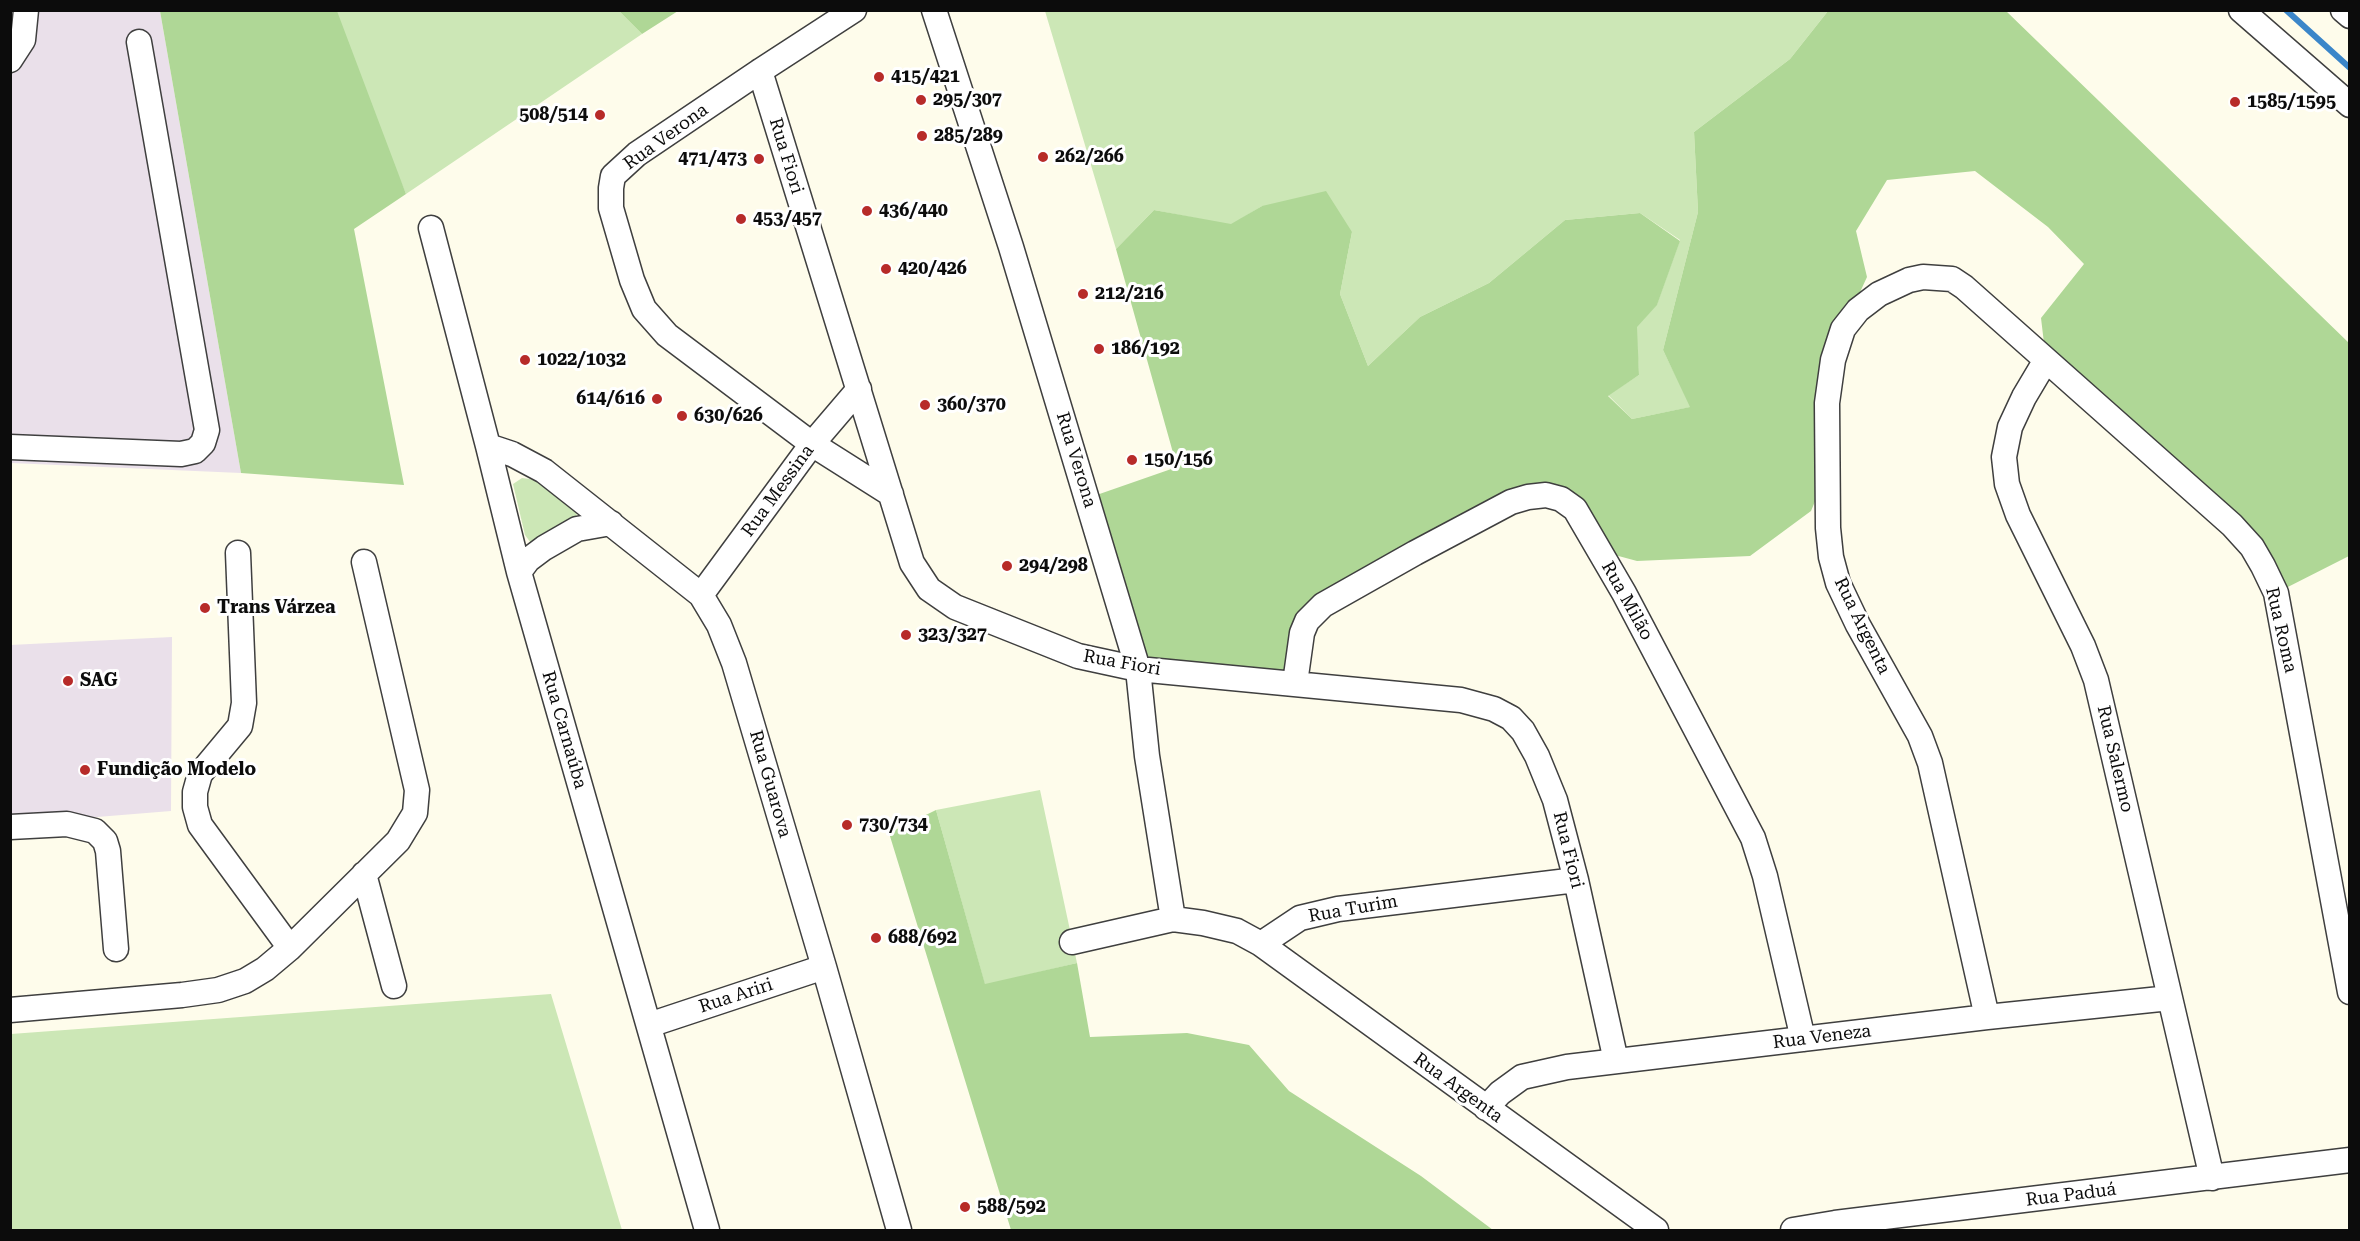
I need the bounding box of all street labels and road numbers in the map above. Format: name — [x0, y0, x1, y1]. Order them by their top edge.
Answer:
street label: Rua Verona — [620, 99, 712, 175]
street label: Rua Fiori — [764, 115, 808, 197]
street label: Rua Verona — [1051, 410, 1101, 510]
street label: Rua Messina — [737, 441, 819, 541]
street label: Rua Milão — [1597, 558, 1657, 644]
street label: Rua Argenta — [1829, 574, 1895, 678]
street label: Rua Roma — [2261, 585, 2301, 675]
street label: Rua Fiori — [1082, 646, 1162, 680]
street label: Rua Carnaúba — [537, 669, 591, 791]
street label: Rua Salermo — [2092, 703, 2138, 815]
street label: Rua Guarova — [744, 728, 796, 840]
street label: Rua Fiori — [1548, 809, 1588, 891]
street label: Rua Turim — [1307, 891, 1399, 927]
street label: Rua Ariri — [696, 974, 776, 1018]
street label: Rua Veneza — [1772, 1020, 1872, 1054]
street label: Rua Argenta — [1409, 1048, 1507, 1128]
street label: Rua Paduá — [2025, 1179, 2117, 1211]

